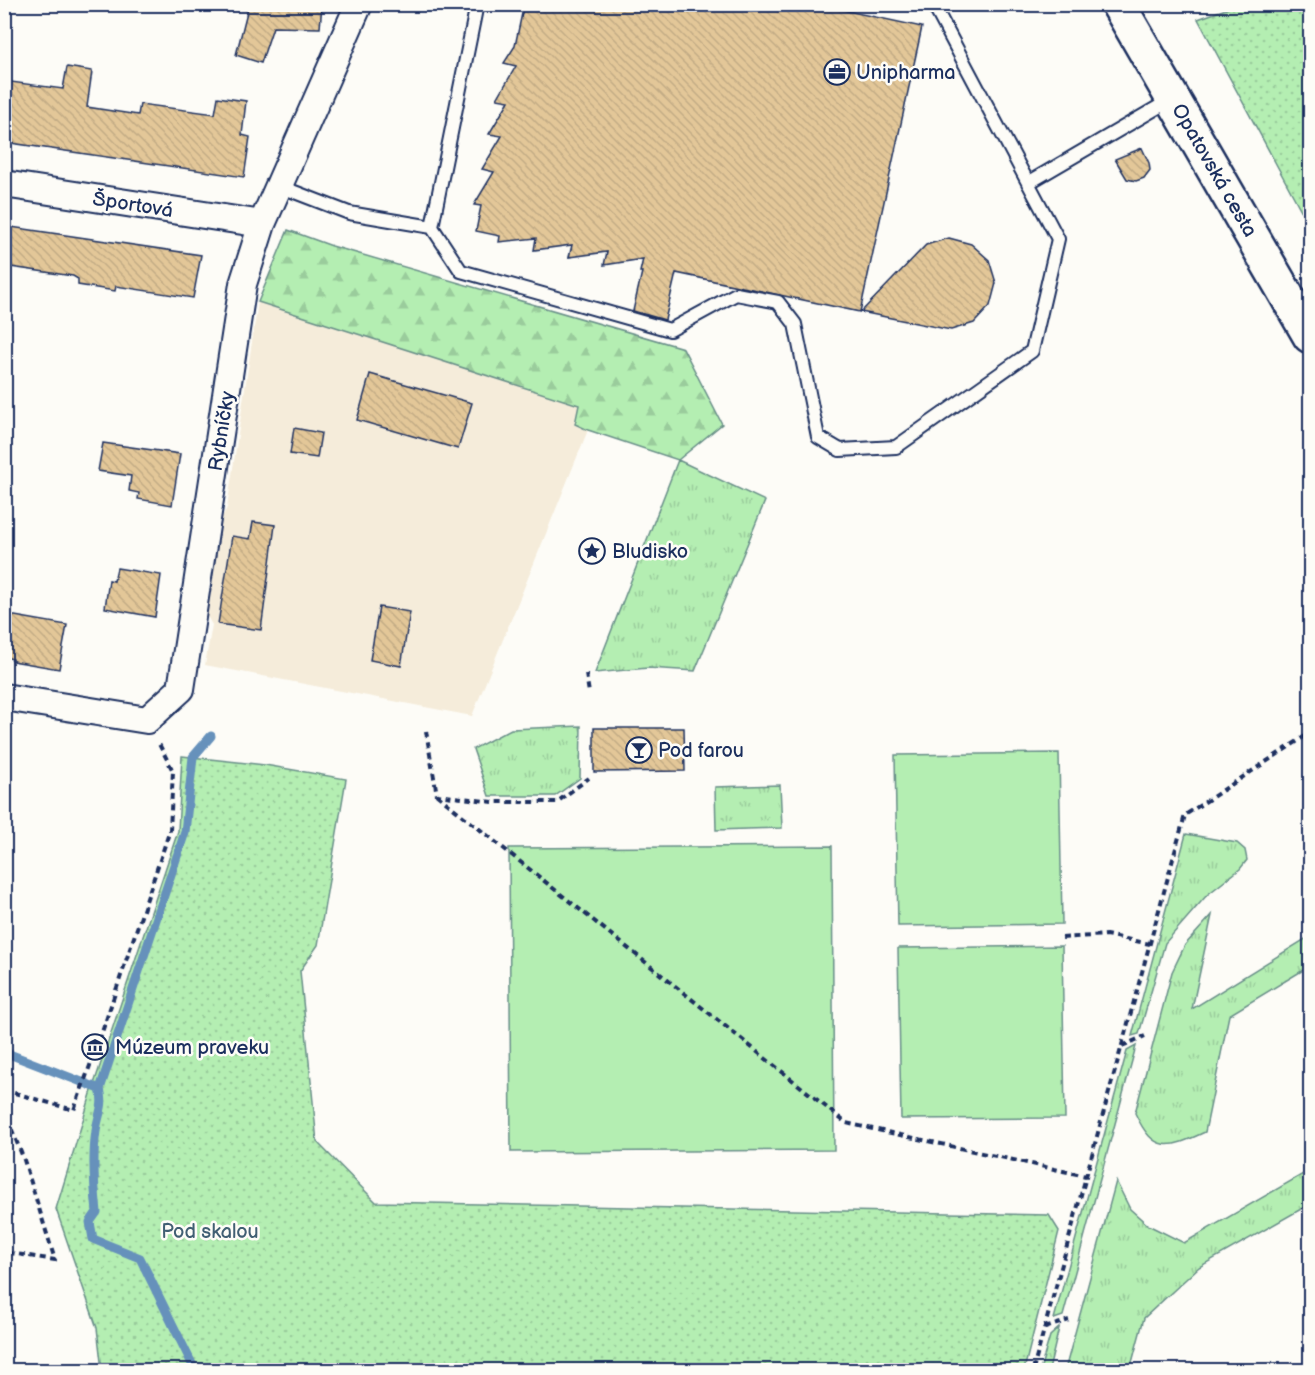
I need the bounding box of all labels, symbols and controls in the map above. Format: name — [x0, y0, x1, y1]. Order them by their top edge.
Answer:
office icon: Unipharma — [822, 57, 852, 87]
place label: Unipharma — [856, 61, 956, 85]
street label: Opatovská cesta — [1166, 100, 1262, 241]
street label: Športová — [91, 186, 175, 223]
street label: Rybníčky — [204, 389, 240, 473]
place icon: Bludisko — [577, 536, 607, 566]
place label: Bludisko — [612, 540, 688, 564]
bar icon: Pod farou — [624, 735, 654, 765]
place label: Pod farou — [658, 739, 744, 763]
museum icon: Múzeum praveku — [80, 1032, 110, 1062]
place label: Múzeum praveku — [115, 1036, 269, 1060]
park label: Pod skalou — [161, 1220, 259, 1244]

